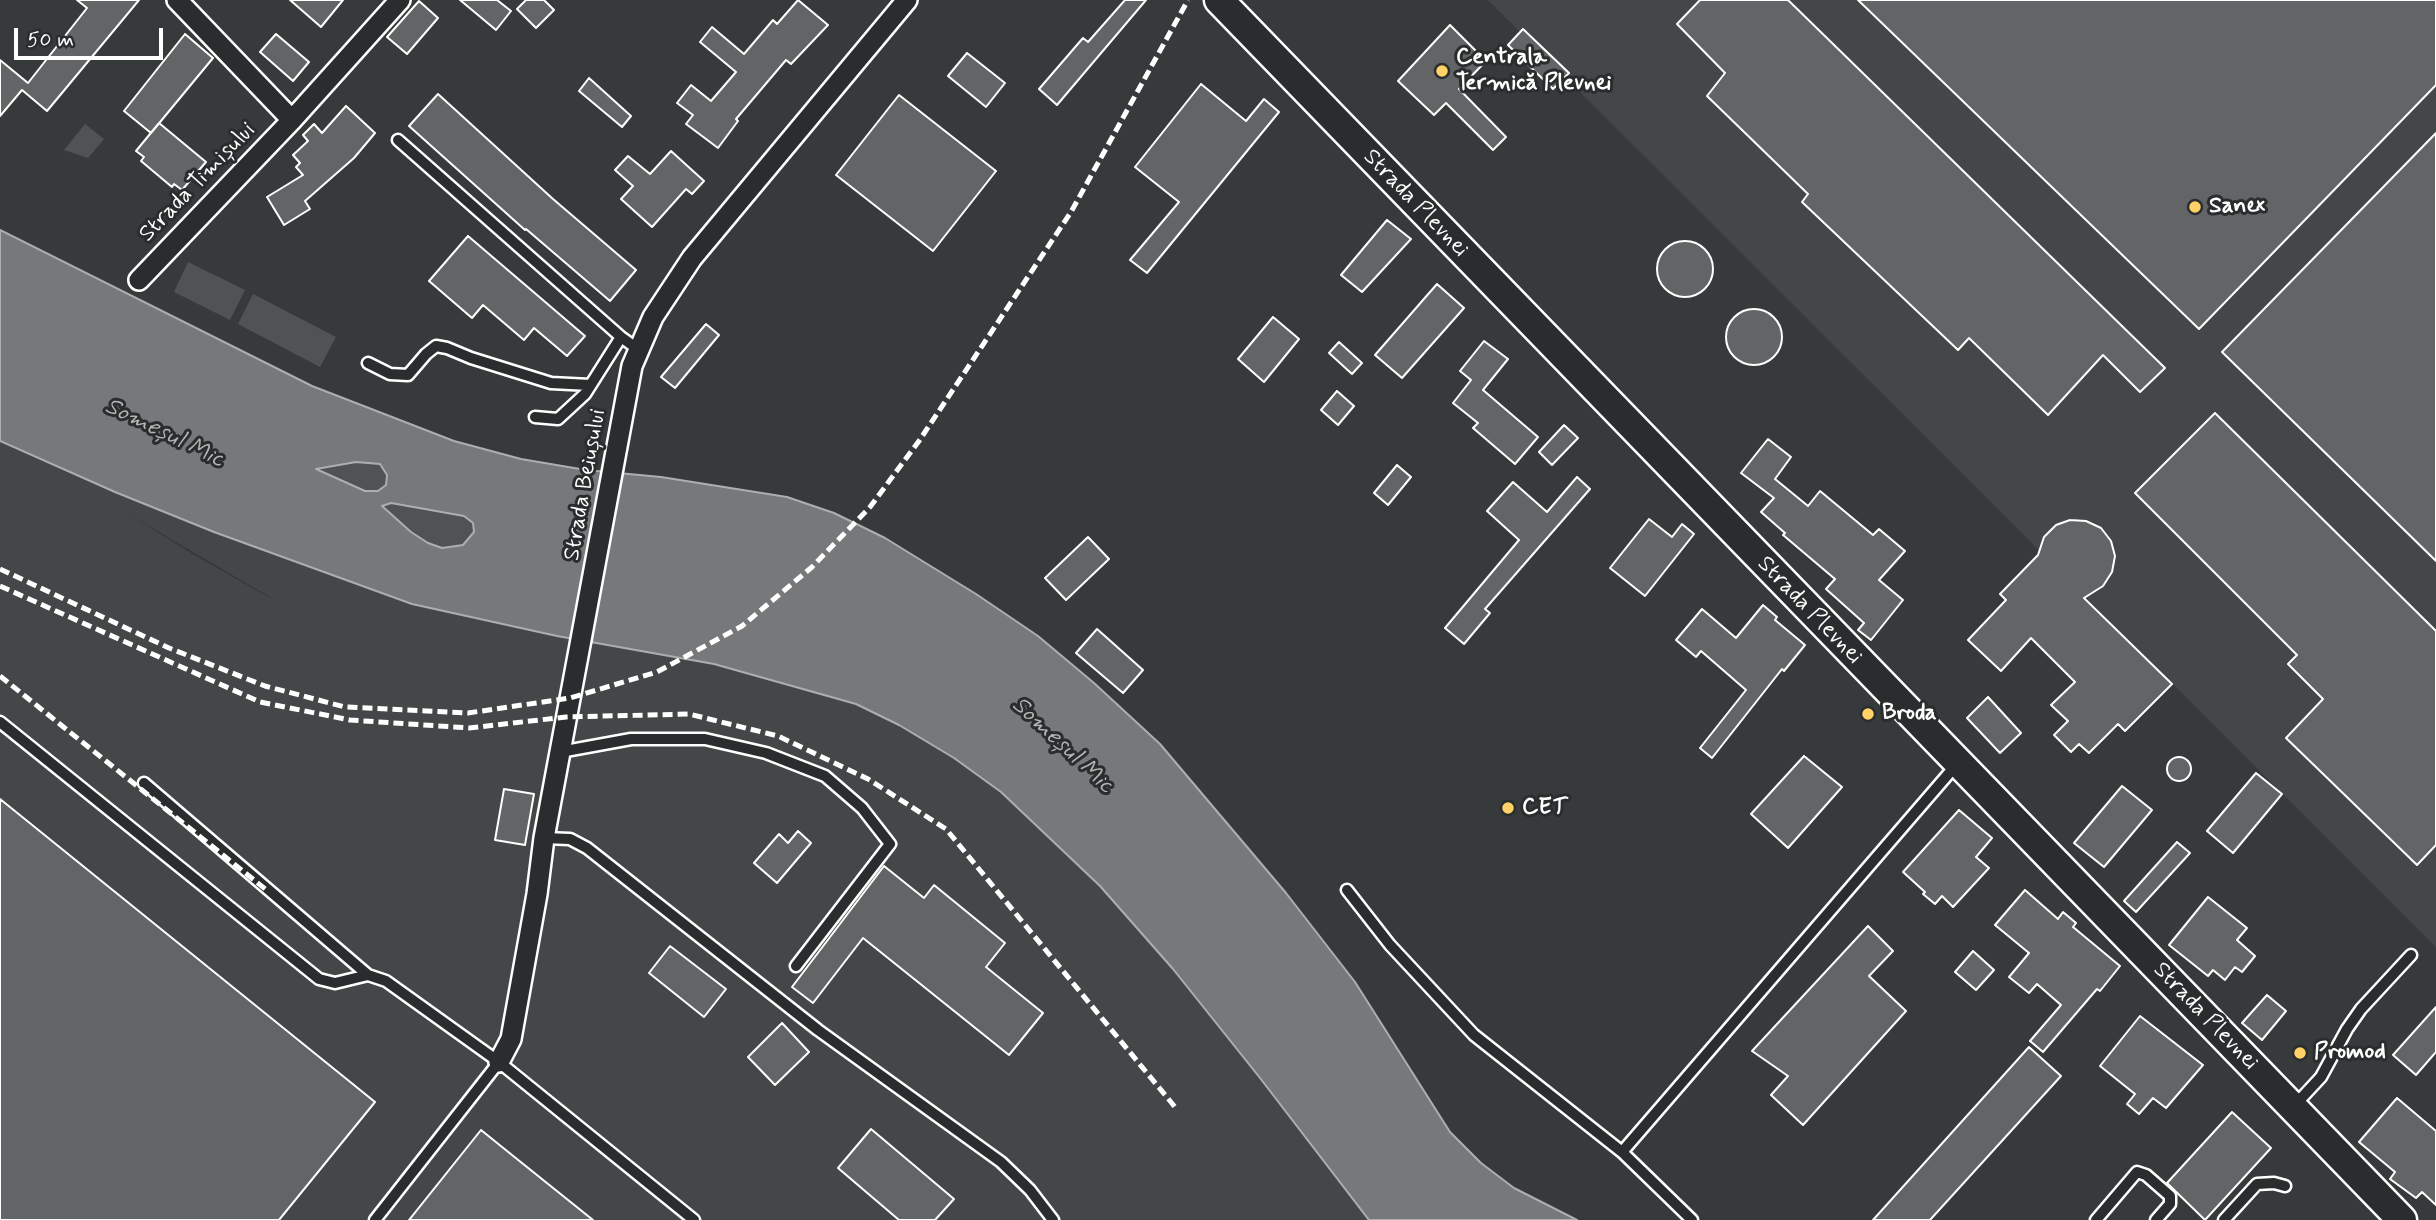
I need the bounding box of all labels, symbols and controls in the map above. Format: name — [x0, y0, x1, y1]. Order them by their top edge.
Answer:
scale bar — [18, 14, 166, 58]
text: 50 m — [27, 26, 74, 54]
place label: Centrala Termică Plevnei — [1456, 44, 1611, 98]
marker: Centrala Termică Plevnei — [1434, 63, 1450, 79]
street label: Strada Timișului — [134, 117, 262, 249]
street label: Strada Plevnei — [1357, 144, 1473, 264]
place label: Sanex — [2209, 193, 2265, 221]
marker: Sanex — [2187, 199, 2203, 215]
water label: Someșul Mic — [100, 393, 228, 475]
street label: Strada Beiușului — [559, 407, 613, 563]
street label: Strada Plevnei — [1751, 551, 1867, 671]
water label: Someșul Mic — [1005, 691, 1119, 801]
place label: Broda — [1882, 700, 1937, 728]
marker: Broda — [1860, 706, 1876, 722]
place label: CET — [1522, 794, 1567, 822]
marker: CET — [1500, 800, 1516, 816]
street label: Strada Plevnei — [2147, 957, 2263, 1077]
place label: Promod — [2314, 1039, 2386, 1067]
marker: Promod — [2292, 1045, 2308, 1061]

